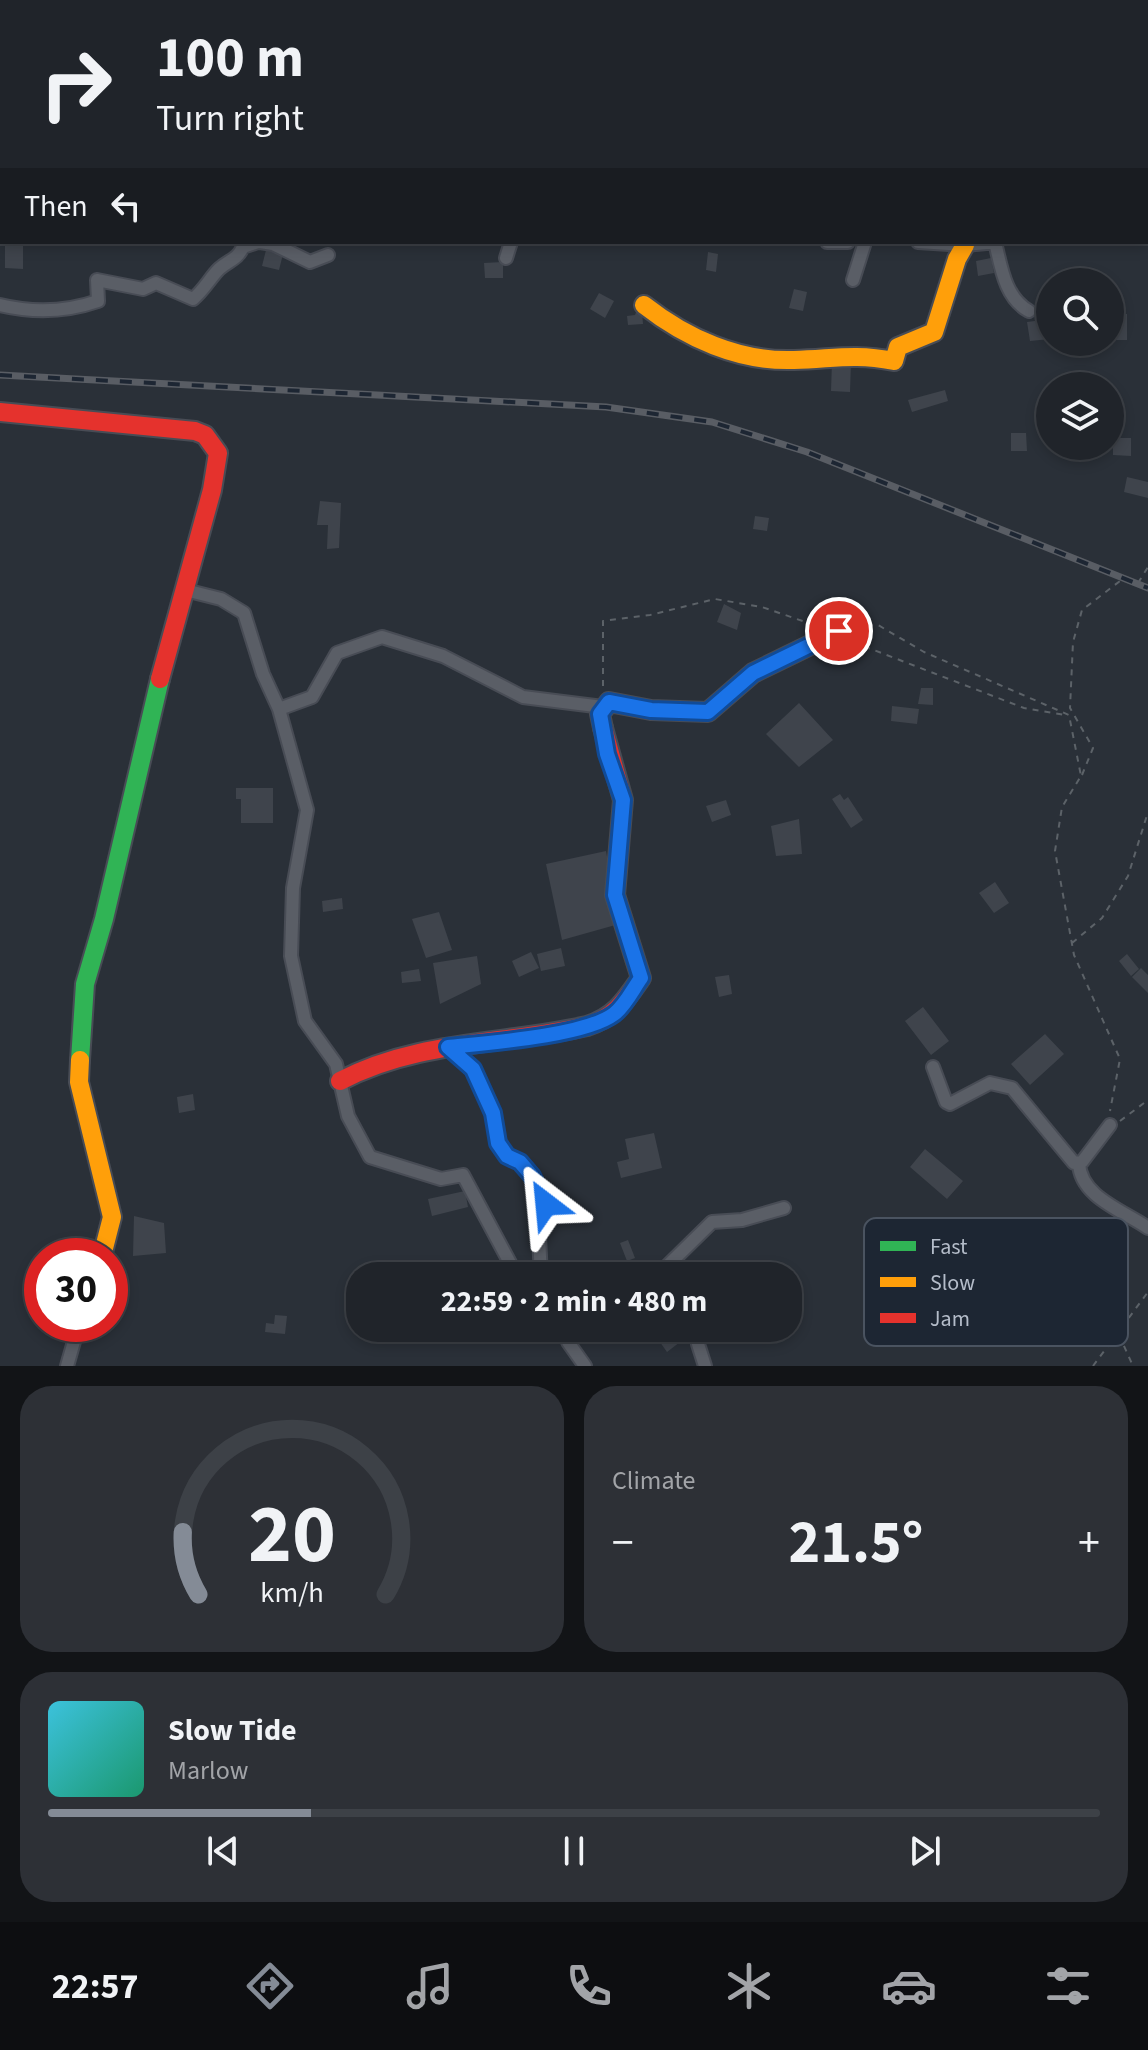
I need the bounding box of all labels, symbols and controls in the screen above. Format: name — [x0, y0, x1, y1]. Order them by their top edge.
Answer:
text: 100 m — [156, 19, 304, 98]
icon: right — [24, 32, 128, 136]
text: Turn right — [156, 93, 304, 144]
icon: left — [104, 184, 148, 228]
text: Then — [24, 185, 88, 228]
map controls — [1036, 268, 1124, 460]
button: search — [1036, 268, 1124, 356]
button: layers — [1036, 372, 1124, 460]
pin — [805, 597, 873, 665]
icon: arrive — [817, 609, 861, 653]
position arrow — [504, 1162, 588, 1246]
legend — [864, 1218, 1128, 1346]
text: Fast — [930, 1231, 968, 1263]
speed limit sign: 30 — [24, 1238, 128, 1342]
text: Slow — [930, 1267, 975, 1299]
text: 22:59 · 2 min · 480 m — [441, 1280, 707, 1323]
text: Jam — [930, 1303, 970, 1335]
text: Climate — [612, 1462, 696, 1499]
text: 20 — [248, 1476, 336, 1594]
text: 21.5° — [789, 1501, 923, 1586]
text: − — [612, 1512, 634, 1575]
text: + — [1078, 1512, 1100, 1575]
text: km/h — [260, 1573, 324, 1613]
text: Slow Tide — [168, 1709, 297, 1752]
text: Marlow — [168, 1752, 248, 1789]
icon: previous — [201, 1829, 245, 1873]
icon: pause — [552, 1829, 596, 1873]
icon: next — [903, 1829, 947, 1873]
icon: directions — [242, 1958, 298, 2014]
icon: music — [402, 1958, 458, 2014]
icon: phone — [561, 1958, 617, 2014]
icon: climate — [721, 1958, 777, 2014]
icon: car — [881, 1958, 937, 2014]
icon: filters — [1040, 1958, 1096, 2014]
text: 22:57 — [52, 1961, 139, 2012]

